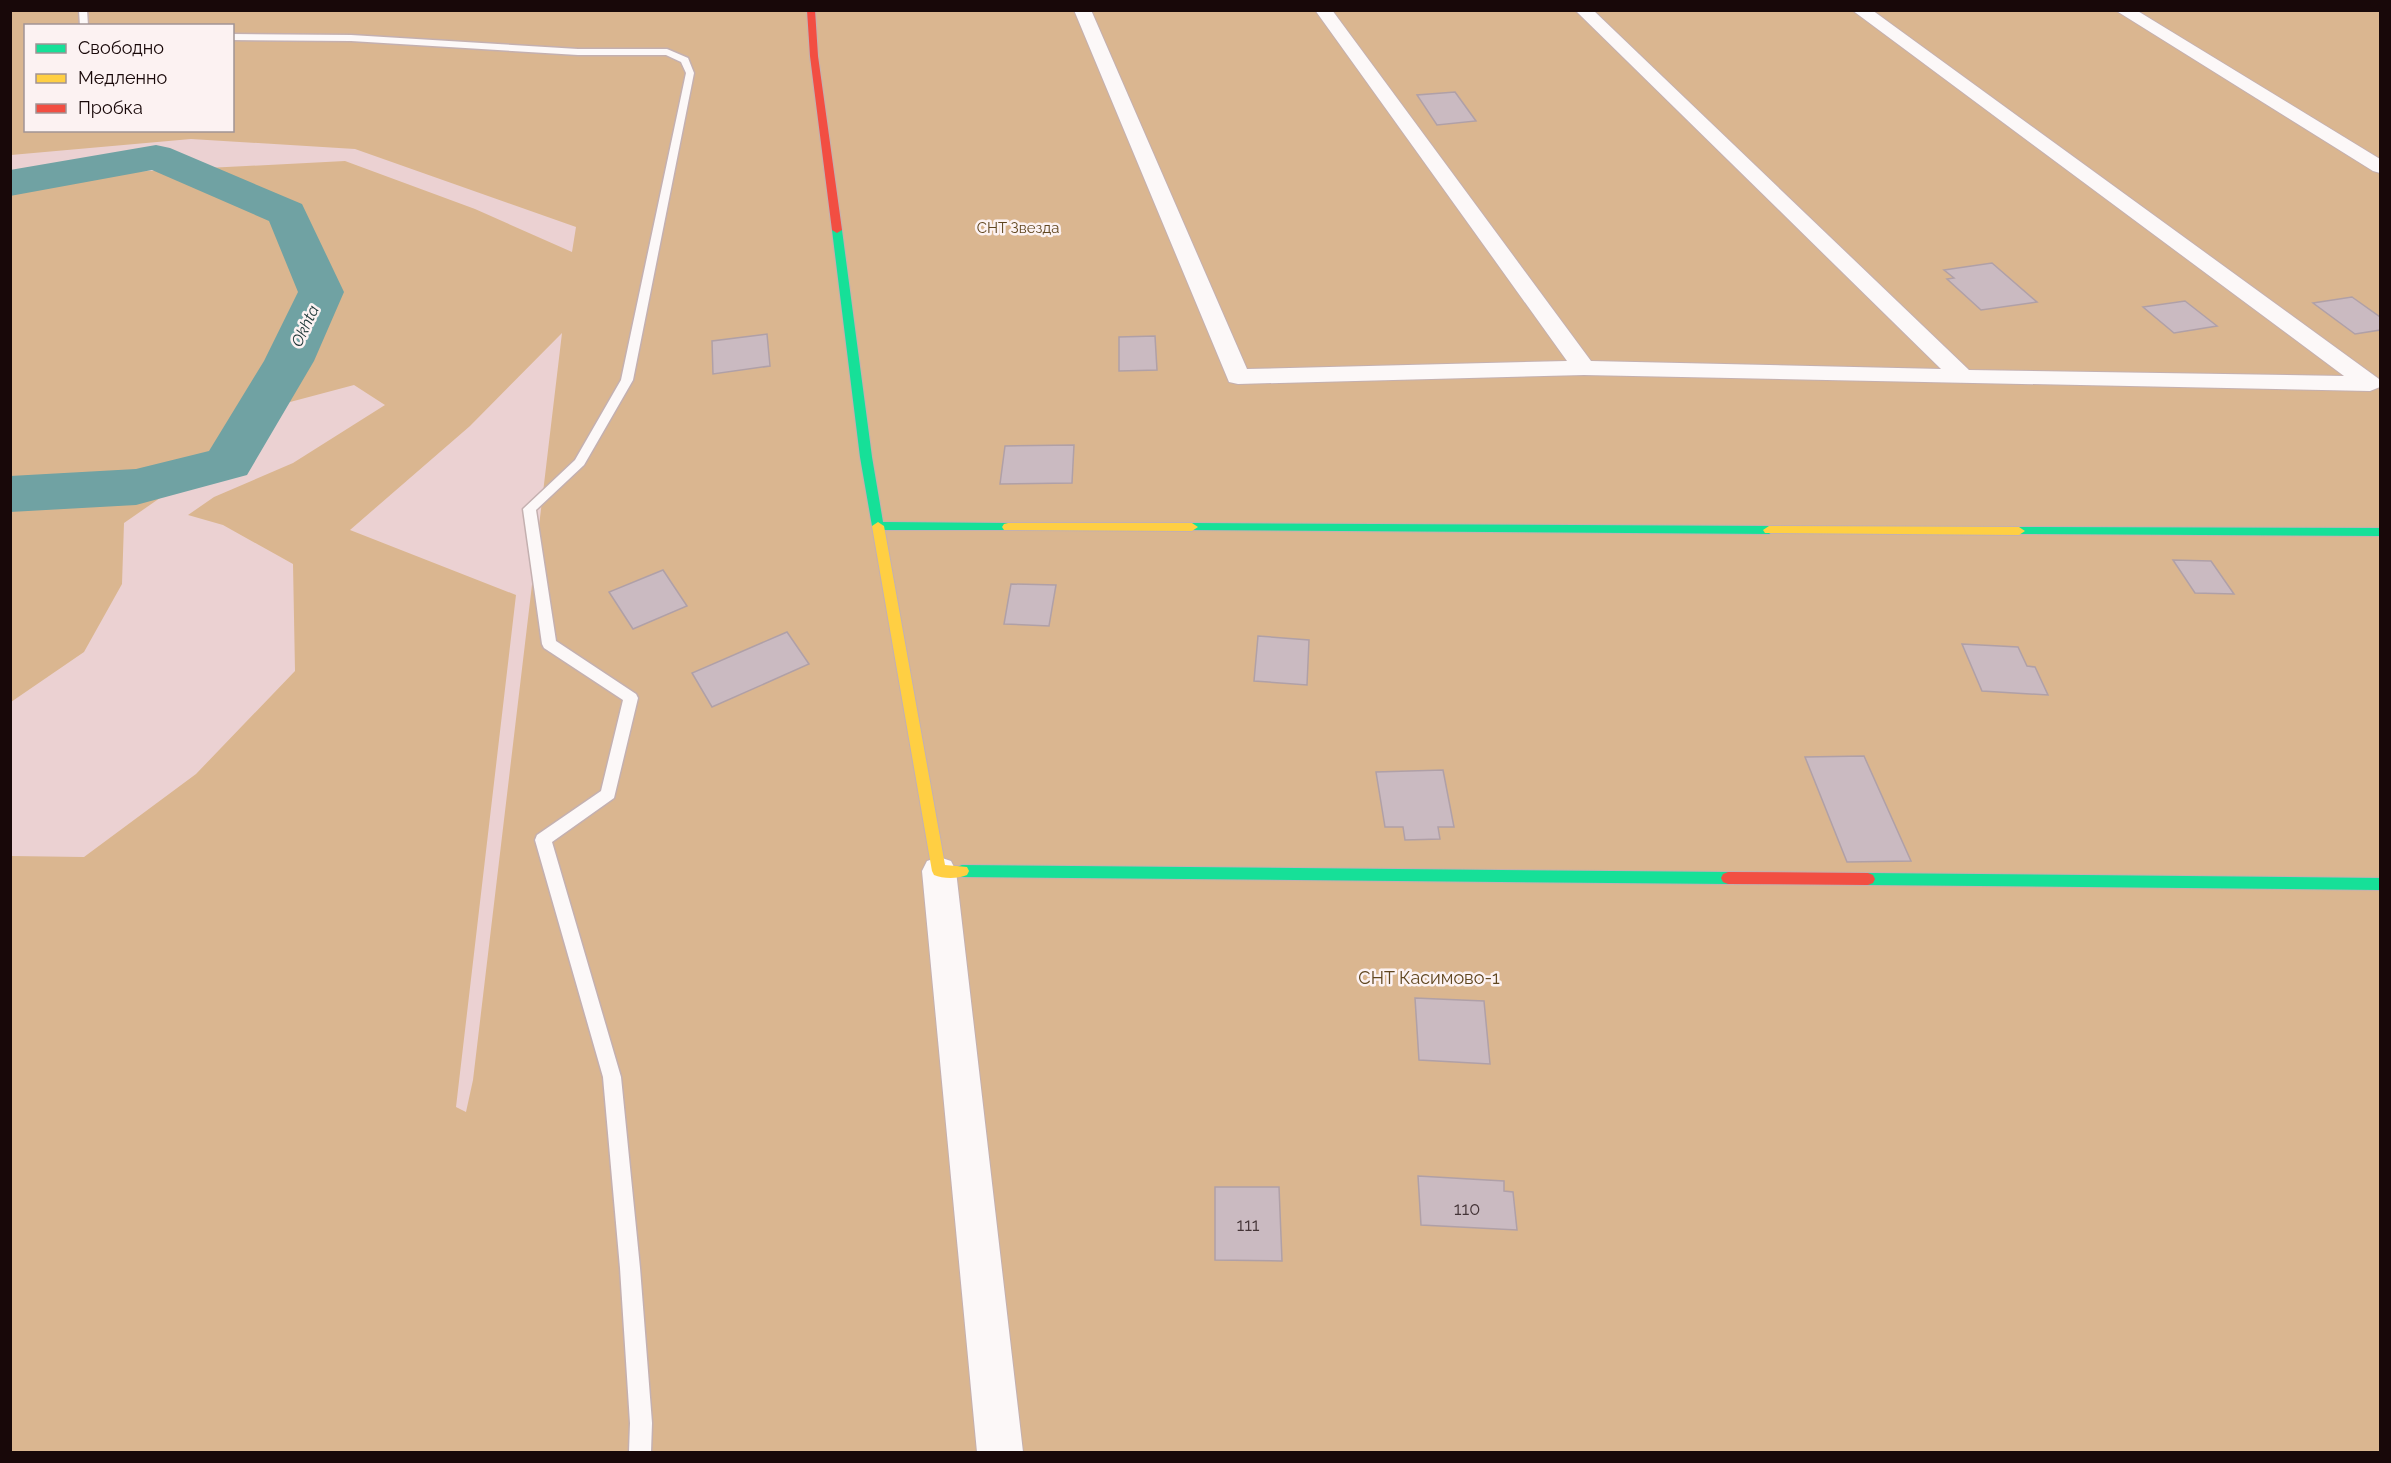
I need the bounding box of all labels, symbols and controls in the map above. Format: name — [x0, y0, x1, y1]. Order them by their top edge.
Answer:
legend — [24, 24, 234, 132]
text: Свободно — [78, 37, 164, 58]
text: Медленно — [78, 67, 167, 88]
text: Пробка — [78, 97, 143, 118]
park label: СНТ Звезда — [977, 219, 1059, 237]
water label: Okhta — [287, 302, 323, 350]
park label: СНТ Касимово-1 — [1358, 967, 1500, 988]
house number: 110 — [1454, 1198, 1480, 1219]
house number: 111 — [1236, 1214, 1260, 1235]

